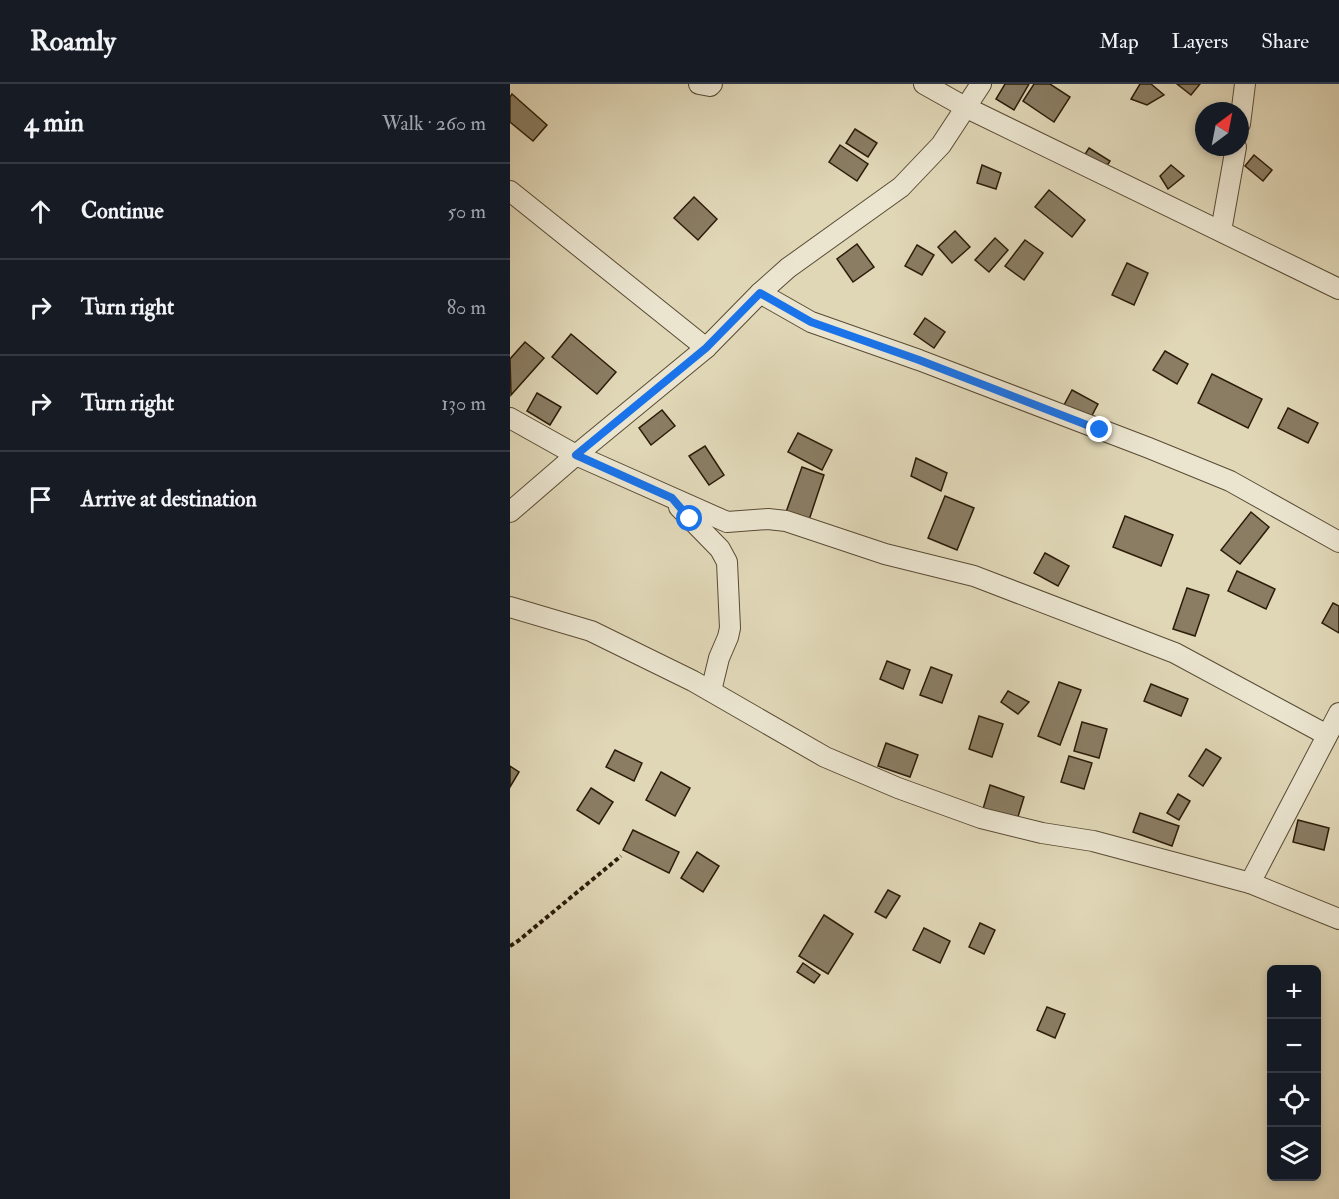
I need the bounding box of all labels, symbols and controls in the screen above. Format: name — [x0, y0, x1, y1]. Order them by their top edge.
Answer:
text: Roamly — [30, 24, 116, 59]
text: Map — [1099, 28, 1139, 55]
text: Layers — [1172, 28, 1228, 55]
text: Share — [1261, 28, 1309, 55]
north arrow — [1195, 102, 1249, 156]
text: 4 min — [24, 107, 84, 139]
text: Walk · 260 m — [382, 111, 486, 136]
icon: ahead — [24, 195, 57, 228]
text: Continue — [81, 197, 164, 225]
text: 50 m — [447, 199, 486, 224]
icon: right — [24, 291, 57, 324]
text: Turn right — [81, 293, 174, 321]
text: 80 m — [447, 295, 486, 320]
icon: right — [24, 387, 57, 420]
text: Turn right — [81, 389, 174, 417]
text: 130 m — [441, 391, 486, 416]
route end — [1086, 416, 1112, 442]
icon: arrive — [24, 483, 57, 516]
text: Arrive at destination — [81, 485, 257, 513]
route start — [676, 505, 702, 531]
map controls — [1267, 965, 1321, 1181]
button: + — [1267, 965, 1321, 1019]
button: − — [1267, 1019, 1321, 1073]
button: locate — [1267, 1073, 1321, 1127]
button: layers — [1267, 1127, 1321, 1181]

